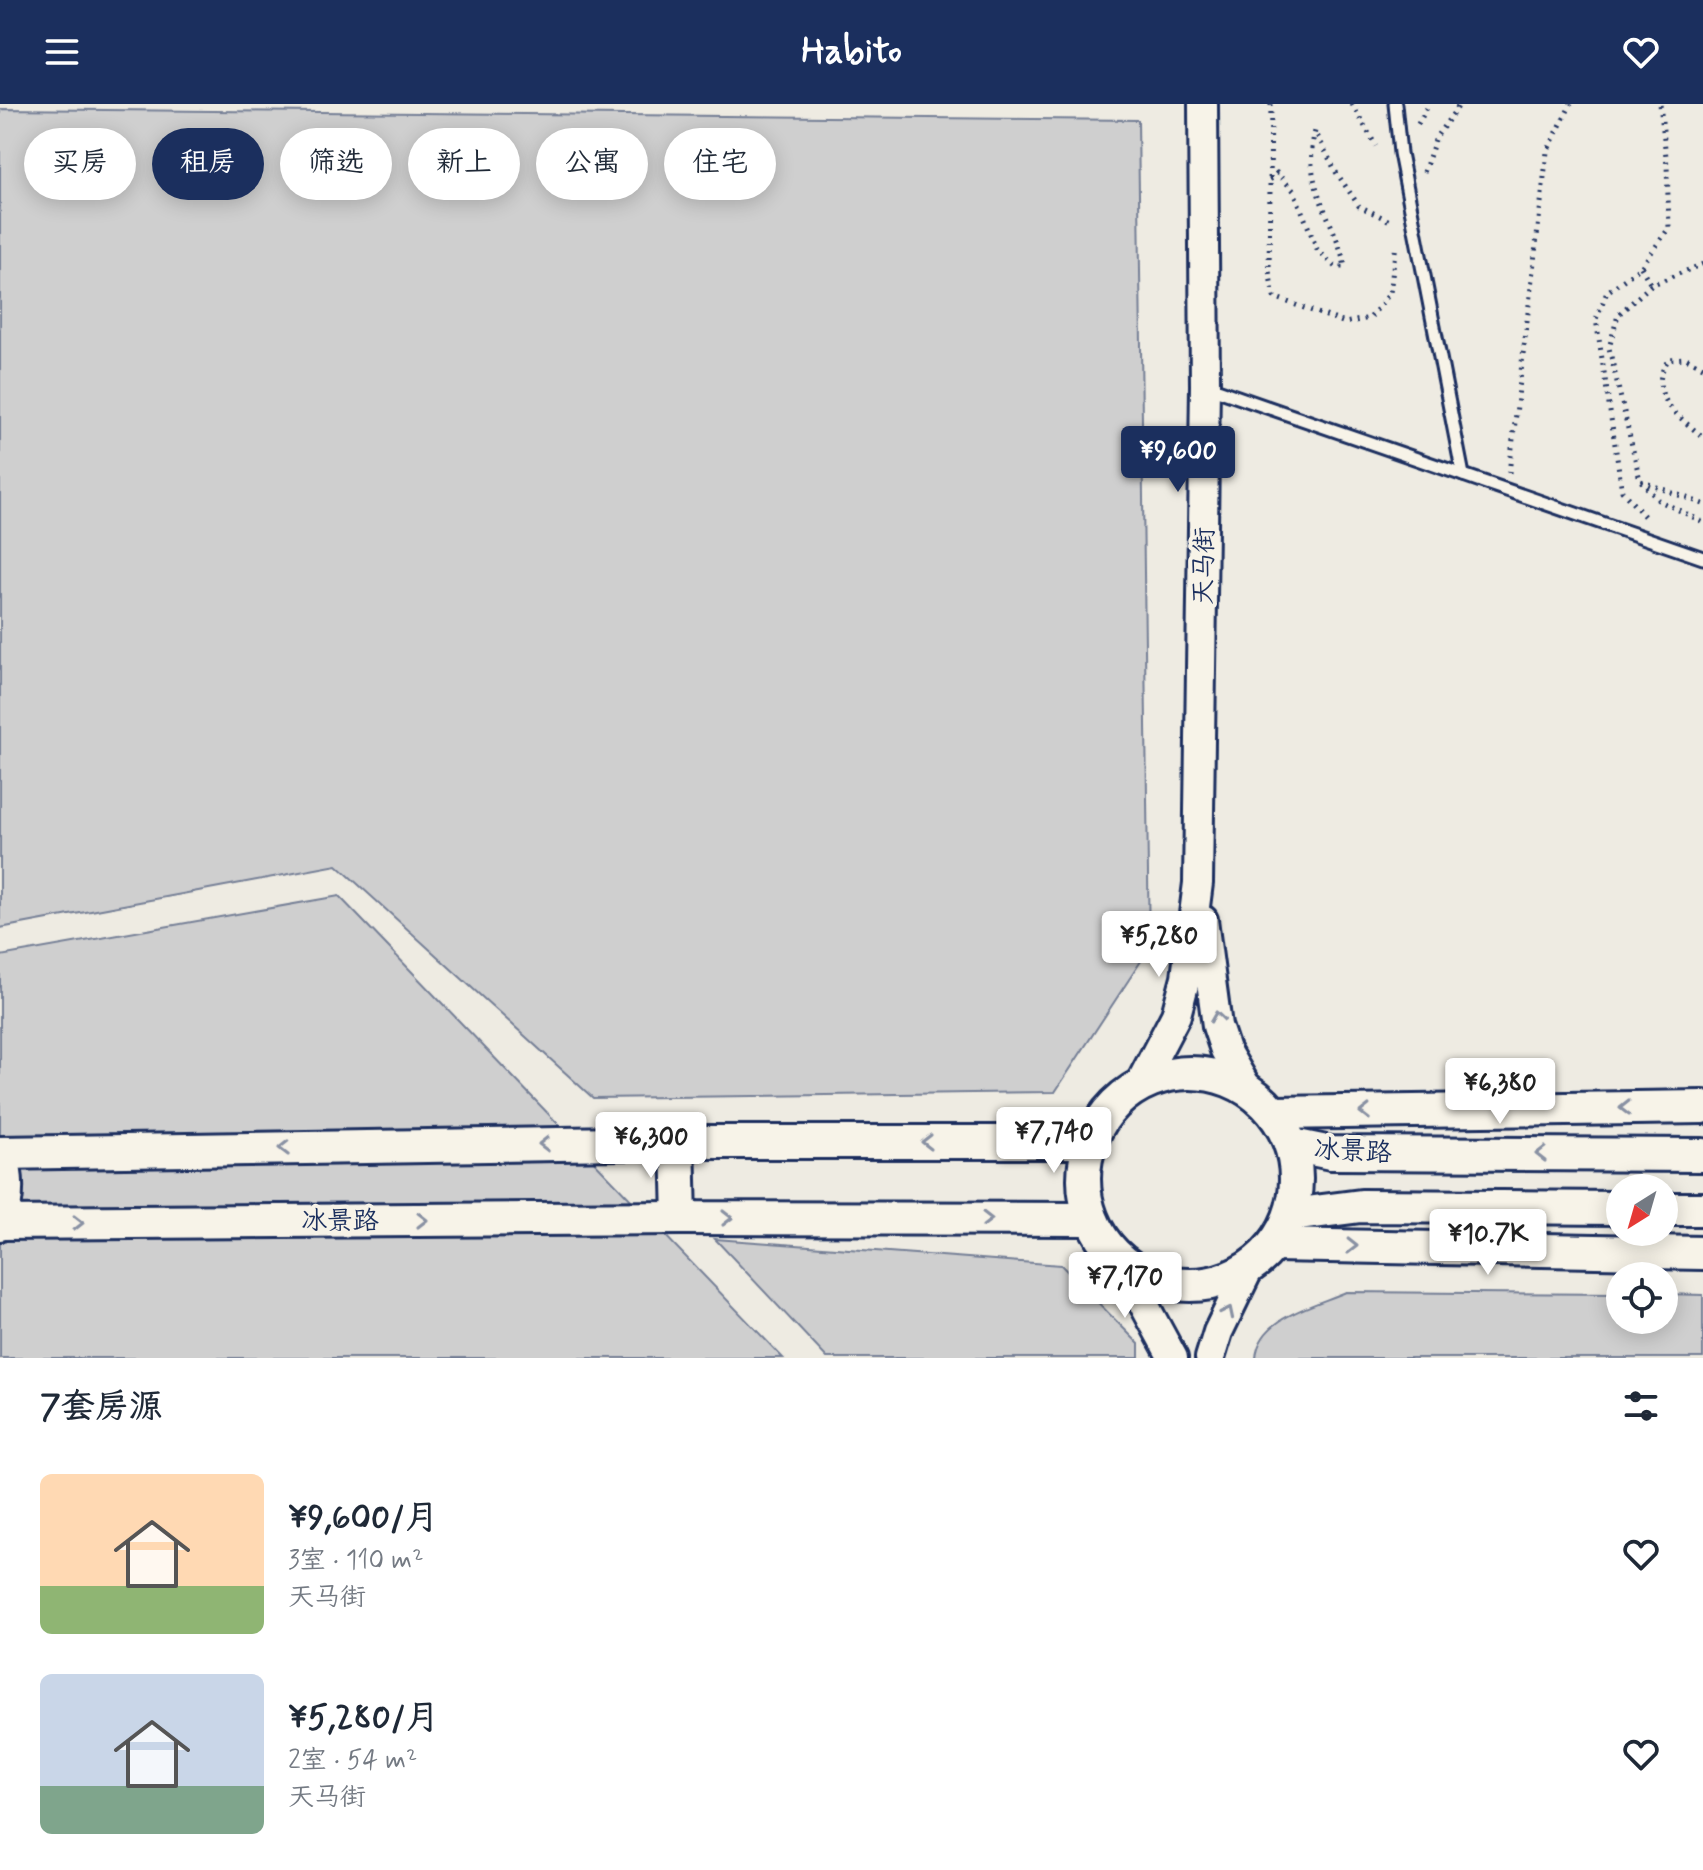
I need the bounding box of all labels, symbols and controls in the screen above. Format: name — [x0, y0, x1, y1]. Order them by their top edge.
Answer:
text: Habito — [801, 29, 902, 76]
icon: menu — [40, 30, 84, 74]
icon: heart — [1619, 30, 1663, 74]
chip: 买房 — [24, 128, 136, 200]
chip: 租房 — [152, 128, 264, 200]
chip: 筛选 — [280, 128, 392, 200]
chip: 新上 — [408, 128, 520, 200]
chip: 公寓 — [536, 128, 648, 200]
chip: 住宅 — [664, 128, 776, 200]
pin: ¥9,600 — [1113, 426, 1243, 494]
text: ¥9,600 — [1139, 435, 1217, 469]
street label: 天马街 — [1187, 527, 1223, 605]
pin: ¥5,280 — [1094, 911, 1224, 979]
text: ¥5,280 — [1120, 920, 1198, 954]
one-way arrow — [1209, 1010, 1226, 1024]
pin: ¥6,380 — [1435, 1058, 1565, 1126]
text: ¥6,380 — [1463, 1067, 1537, 1101]
one-way arrow — [1618, 1100, 1631, 1117]
one-way arrow — [1358, 1103, 1371, 1121]
pin: ¥7,740 — [989, 1107, 1119, 1175]
pin: ¥6,300 — [586, 1112, 716, 1180]
text: ¥7,740 — [1014, 1116, 1094, 1150]
text: ¥6,300 — [613, 1121, 689, 1155]
one-way arrow — [920, 1133, 933, 1151]
street label: 冰景路 — [1313, 1133, 1393, 1171]
one-way arrow — [537, 1135, 550, 1153]
one-way arrow — [277, 1140, 290, 1157]
one-way arrow — [1534, 1145, 1547, 1163]
north arrow — [1606, 1174, 1678, 1246]
map controls — [1606, 1174, 1678, 1334]
street label: 冰景路 — [301, 1205, 379, 1239]
one-way arrow — [721, 1209, 734, 1227]
pin: ¥10.7K — [1423, 1209, 1553, 1277]
one-way arrow — [981, 1210, 994, 1228]
one-way arrow — [416, 1211, 429, 1229]
one-way arrow — [72, 1214, 85, 1232]
text: ¥10.7K — [1447, 1218, 1529, 1252]
one-way arrow — [1346, 1238, 1359, 1255]
pin: ¥7,170 — [1060, 1252, 1190, 1320]
text: ¥7,170 — [1087, 1261, 1163, 1295]
button: locate — [1606, 1262, 1678, 1334]
one-way arrow — [1218, 1306, 1234, 1321]
icon: filters — [1619, 1384, 1663, 1428]
text: 7套房源 — [40, 1385, 163, 1430]
text: ¥9,600/月 — [288, 1496, 439, 1541]
icon: home — [104, 1506, 200, 1602]
icon: heart — [1619, 1532, 1663, 1576]
text: 3室 · 110 m² — [288, 1544, 423, 1578]
text: 天马街 — [288, 1581, 366, 1615]
text: ¥5,280/月 — [288, 1696, 440, 1741]
icon: home — [104, 1706, 200, 1802]
icon: heart — [1619, 1732, 1663, 1776]
text: 2室 · 54 m² — [288, 1744, 417, 1778]
text: 天马街 — [288, 1781, 366, 1815]

